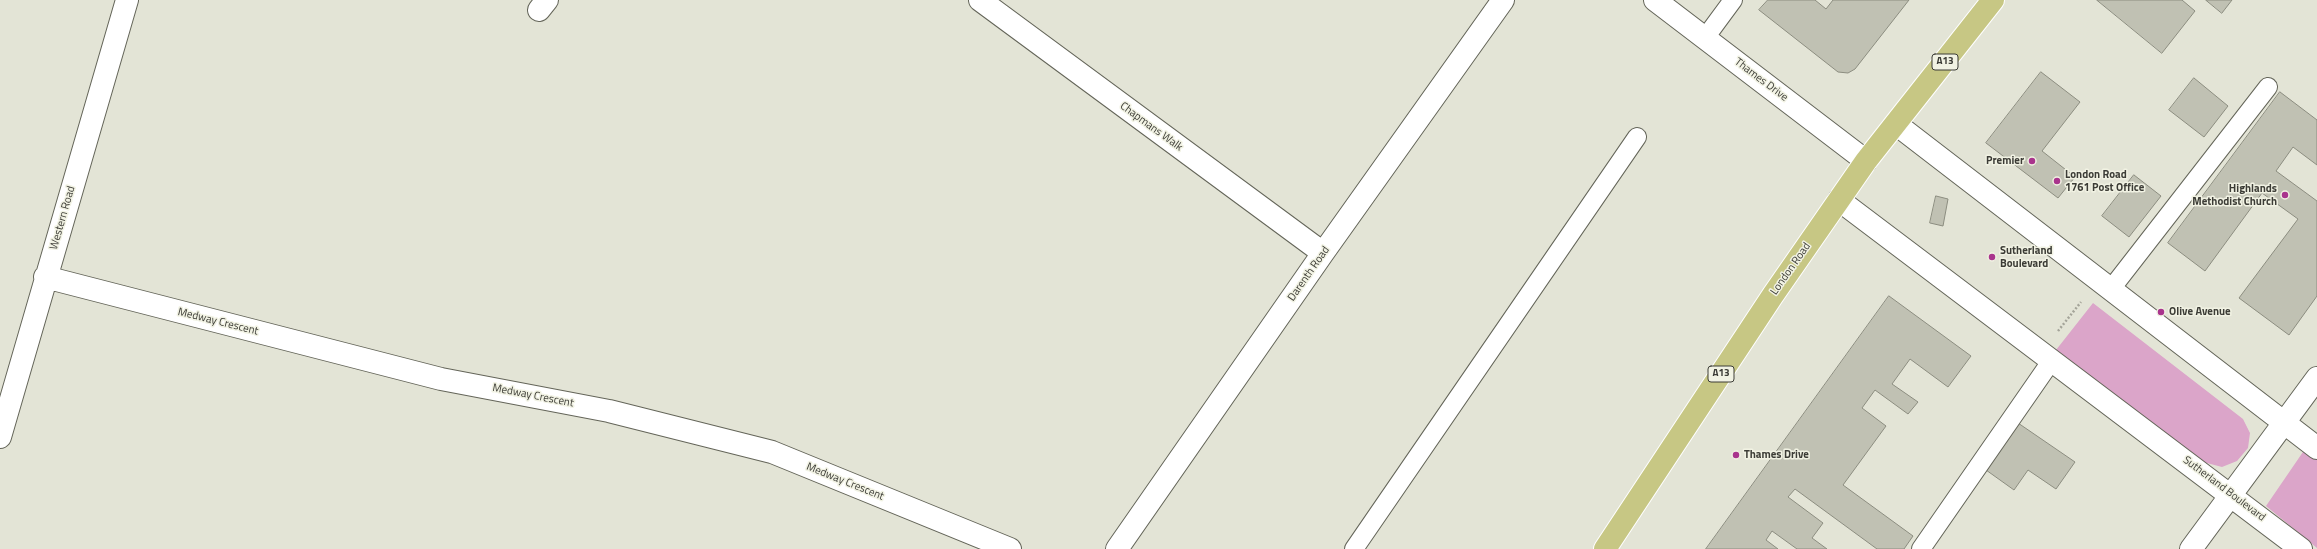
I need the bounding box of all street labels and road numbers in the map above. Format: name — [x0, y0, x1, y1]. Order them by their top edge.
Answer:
road number: A13 — [1932, 54, 1958, 70]
street label: Thames Drive — [1732, 56, 1790, 104]
street label: Chapmans Walk — [1117, 100, 1185, 154]
street label: Western Road — [48, 185, 78, 251]
street label: London Road — [1768, 240, 1814, 298]
street label: Darenth Road — [1285, 244, 1333, 304]
street label: Medway Crescent — [176, 306, 260, 338]
road number: A13 — [1708, 366, 1734, 382]
street label: Medway Crescent — [491, 382, 575, 410]
street label: Sutherland Boulevard — [2180, 454, 2268, 524]
street label: Medway Crescent — [804, 460, 886, 504]

